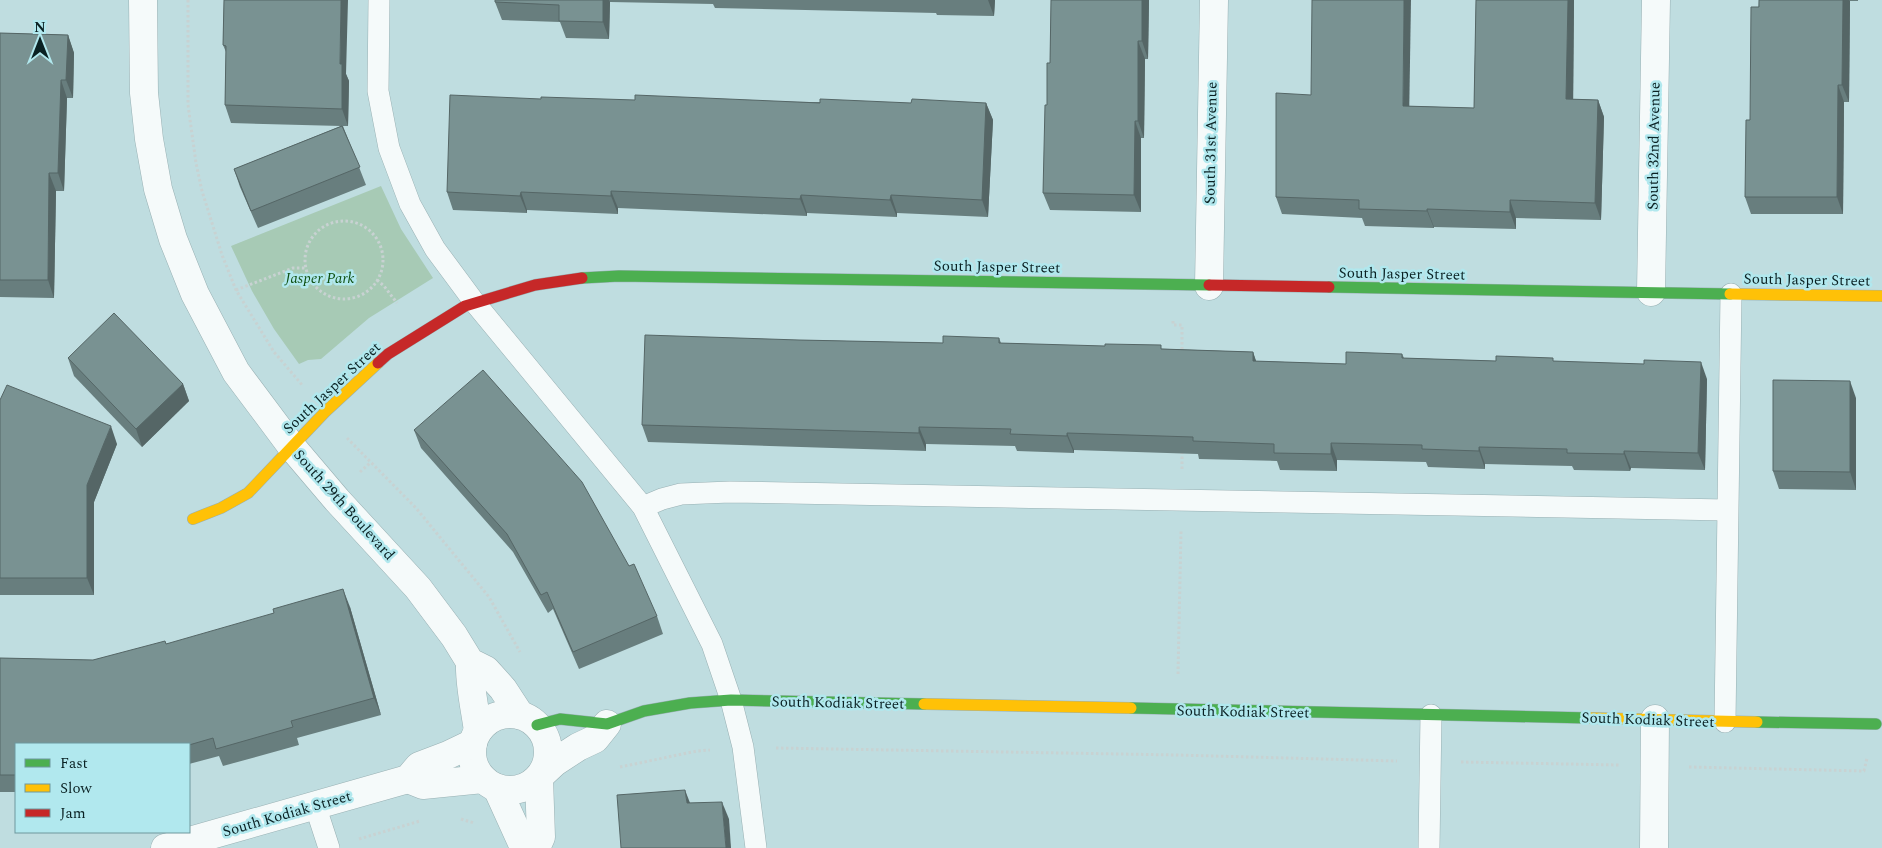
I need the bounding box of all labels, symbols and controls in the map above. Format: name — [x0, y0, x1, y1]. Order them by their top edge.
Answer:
north arrow — [15, 15, 65, 65]
text: N — [34, 17, 46, 38]
street label: South 31st Avenue — [1198, 82, 1224, 204]
street label: South 32nd Avenue — [1641, 82, 1667, 210]
street label: South Jasper Street — [933, 254, 1061, 280]
street label: South Jasper Street — [1338, 261, 1466, 287]
park label: Jasper Park — [284, 267, 355, 290]
street label: South Jasper Street — [1743, 267, 1871, 293]
street label: South Jasper Street — [278, 336, 386, 440]
street label: South 29th Boulevard — [288, 444, 400, 566]
street label: South Kodiak Street — [771, 690, 905, 716]
street label: South Kodiak Street — [1176, 699, 1310, 725]
street label: South Kodiak Street — [1581, 706, 1715, 734]
legend — [15, 743, 190, 833]
text: Fast — [60, 752, 88, 775]
text: Slow — [60, 777, 92, 800]
street label: South Kodiak Street — [220, 785, 354, 843]
text: Jam — [60, 802, 86, 825]

